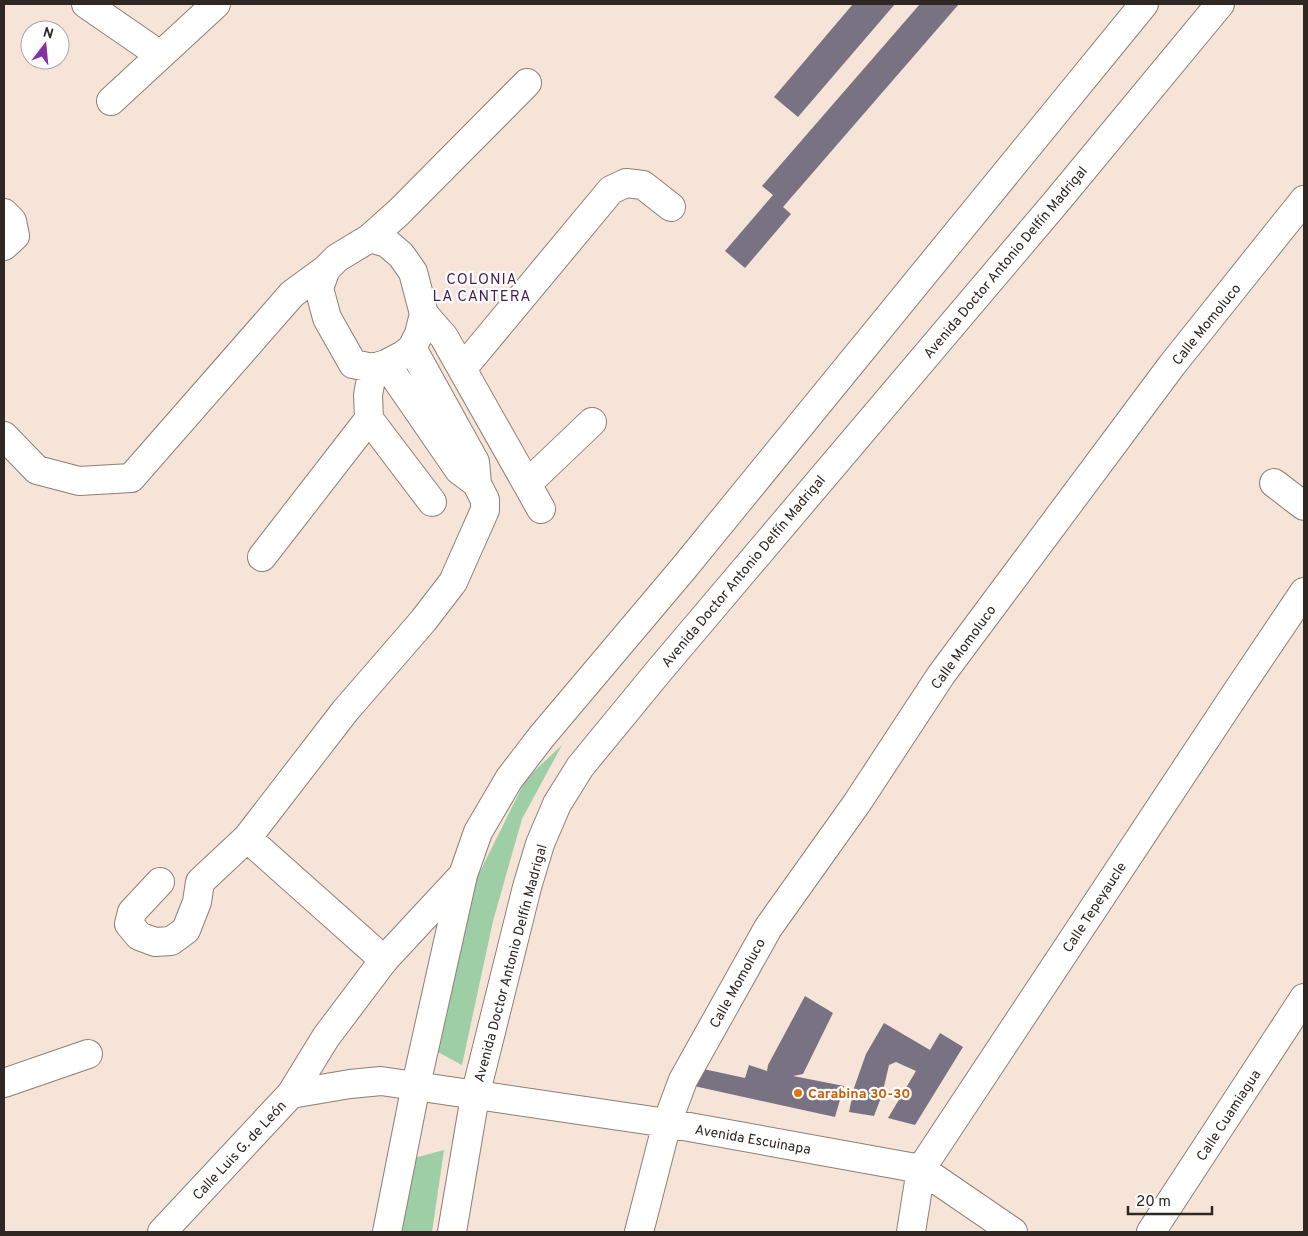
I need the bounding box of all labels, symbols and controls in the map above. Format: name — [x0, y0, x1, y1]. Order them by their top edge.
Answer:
north arrow — [20, 20, 70, 70]
text: N — [41, 24, 55, 44]
street label: Avenida Doctor Antonio Delfín Madrigal — [921, 163, 1092, 363]
district label: COLONIA LA CANTERA — [433, 271, 531, 307]
street label: Calle Momoluco — [1169, 281, 1245, 369]
street label: Avenida Doctor Antonio Delfín Madrigal — [659, 472, 830, 672]
street label: Calle Momoluco — [928, 602, 1001, 693]
street label: Avenida Doctor Antonio Delfín Madrigal — [471, 843, 551, 1084]
street label: Calle Tepeyaucle — [1060, 859, 1131, 956]
street label: Calle Momoluco — [707, 936, 770, 1032]
street label: Calle Cuamiagua — [1193, 1067, 1265, 1165]
place label: Carabina 30-30 — [808, 1086, 911, 1103]
marker: Carabina 30-30 — [792, 1087, 804, 1099]
street label: Calle Luis G. de León — [190, 1098, 291, 1204]
street label: Avenida Escuinapa — [693, 1122, 812, 1159]
scale bar — [1128, 1184, 1212, 1216]
text: 20 m — [1136, 1193, 1171, 1212]

